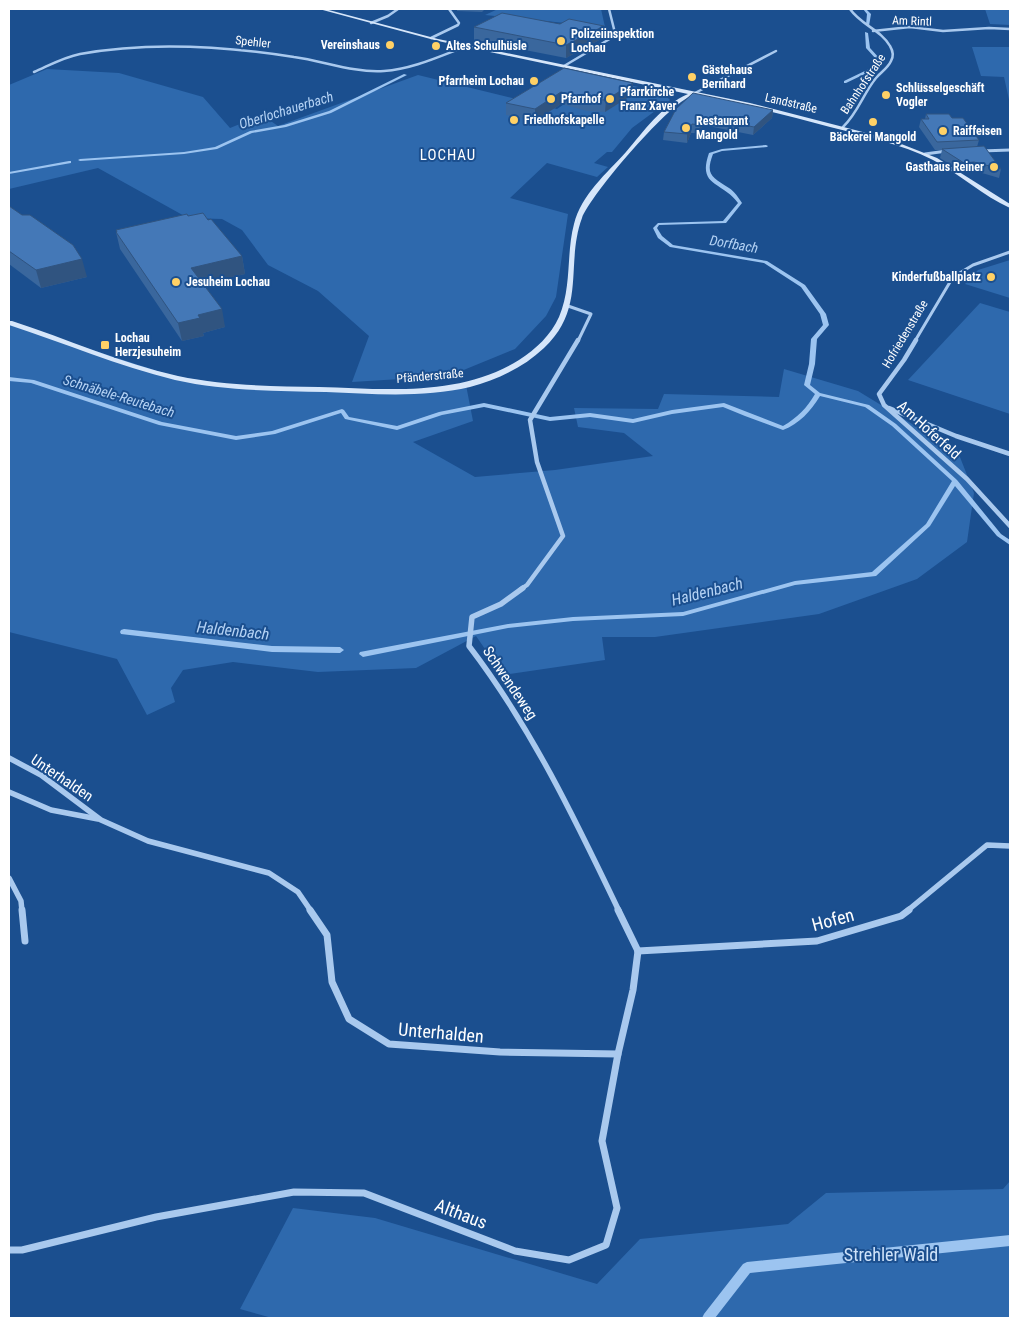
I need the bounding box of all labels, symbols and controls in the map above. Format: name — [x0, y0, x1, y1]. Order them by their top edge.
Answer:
street label: Am Rintl — [892, 13, 932, 29]
place label: Polizeiinspektion Lochau — [571, 27, 654, 55]
street label: Spehler — [235, 33, 272, 51]
marker: Polizeiinspektion Lochau — [555, 35, 567, 47]
place label: Vereinshaus — [321, 38, 381, 52]
marker: Vereinshaus — [384, 39, 396, 51]
place label: Altes Schulhüsle — [446, 39, 527, 53]
marker: Altes Schulhüsle — [430, 40, 442, 52]
street label: Bahnhofstraße — [838, 51, 888, 117]
place label: Gästehaus Bernhard — [702, 63, 753, 91]
marker: Gästehaus Bernhard — [686, 71, 698, 83]
place label: Pfarrheim Lochau — [439, 74, 524, 88]
marker: Pfarrheim Lochau — [528, 75, 540, 87]
place label: Schlüsselgeschäft Vogler — [896, 81, 985, 109]
place label: Pfarrkirche Franz Xaver — [620, 85, 676, 113]
water label: Oberlochauerbach — [237, 88, 335, 132]
marker: Schlüsselgeschäft Vogler — [880, 89, 892, 101]
street label: Landstraße — [763, 90, 819, 116]
place label: Pfarrhof — [561, 92, 601, 106]
marker: Pfarrhof — [545, 93, 557, 105]
marker: Pfarrkirche Franz Xaver — [604, 93, 616, 105]
place label: Friedhofskapelle — [524, 113, 605, 127]
marker: Friedhofskapelle — [508, 114, 520, 126]
place label: Restaurant Mangold — [696, 114, 748, 142]
marker: Bäckerei Mangold — [867, 116, 879, 128]
marker: Restaurant Mangold — [680, 122, 692, 134]
place label: Raiffeisen — [953, 124, 1002, 138]
marker: Raiffeisen — [937, 125, 949, 137]
place label: Bäckerei Mangold — [830, 130, 916, 144]
district label: LOCHAU — [420, 146, 476, 164]
place label: Gasthaus Reiner — [905, 160, 984, 174]
marker: Gasthaus Reiner — [988, 161, 1000, 173]
water label: Dorfbach — [708, 232, 760, 256]
place label: Kinderfußballplatz — [892, 270, 981, 284]
marker: Kinderfußballplatz — [985, 271, 997, 283]
place label: Jesuheim Lochau — [186, 275, 270, 289]
marker: Jesuheim Lochau — [170, 276, 182, 288]
street label: Hofriedenstraße — [879, 297, 931, 371]
place label: Lochau Herzjesuheim — [115, 331, 181, 359]
marker: Lochau Herzjesuheim — [99, 339, 111, 351]
street label: Pfänderstraße — [396, 366, 465, 386]
water label: Schnäbele-Reutebach — [61, 371, 177, 421]
street label: Am Hoferfeld — [894, 397, 964, 463]
water label: Haldenbach — [669, 573, 745, 610]
water label: Haldenbach — [196, 617, 270, 644]
street label: Schwendeweg — [479, 643, 541, 723]
street label: Unterhalden — [27, 751, 97, 805]
street label: Hofen — [809, 904, 856, 935]
street label: Unterhalden — [397, 1018, 485, 1047]
street label: Althaus — [432, 1194, 490, 1233]
park label: Strehler Wald — [844, 1244, 938, 1265]

